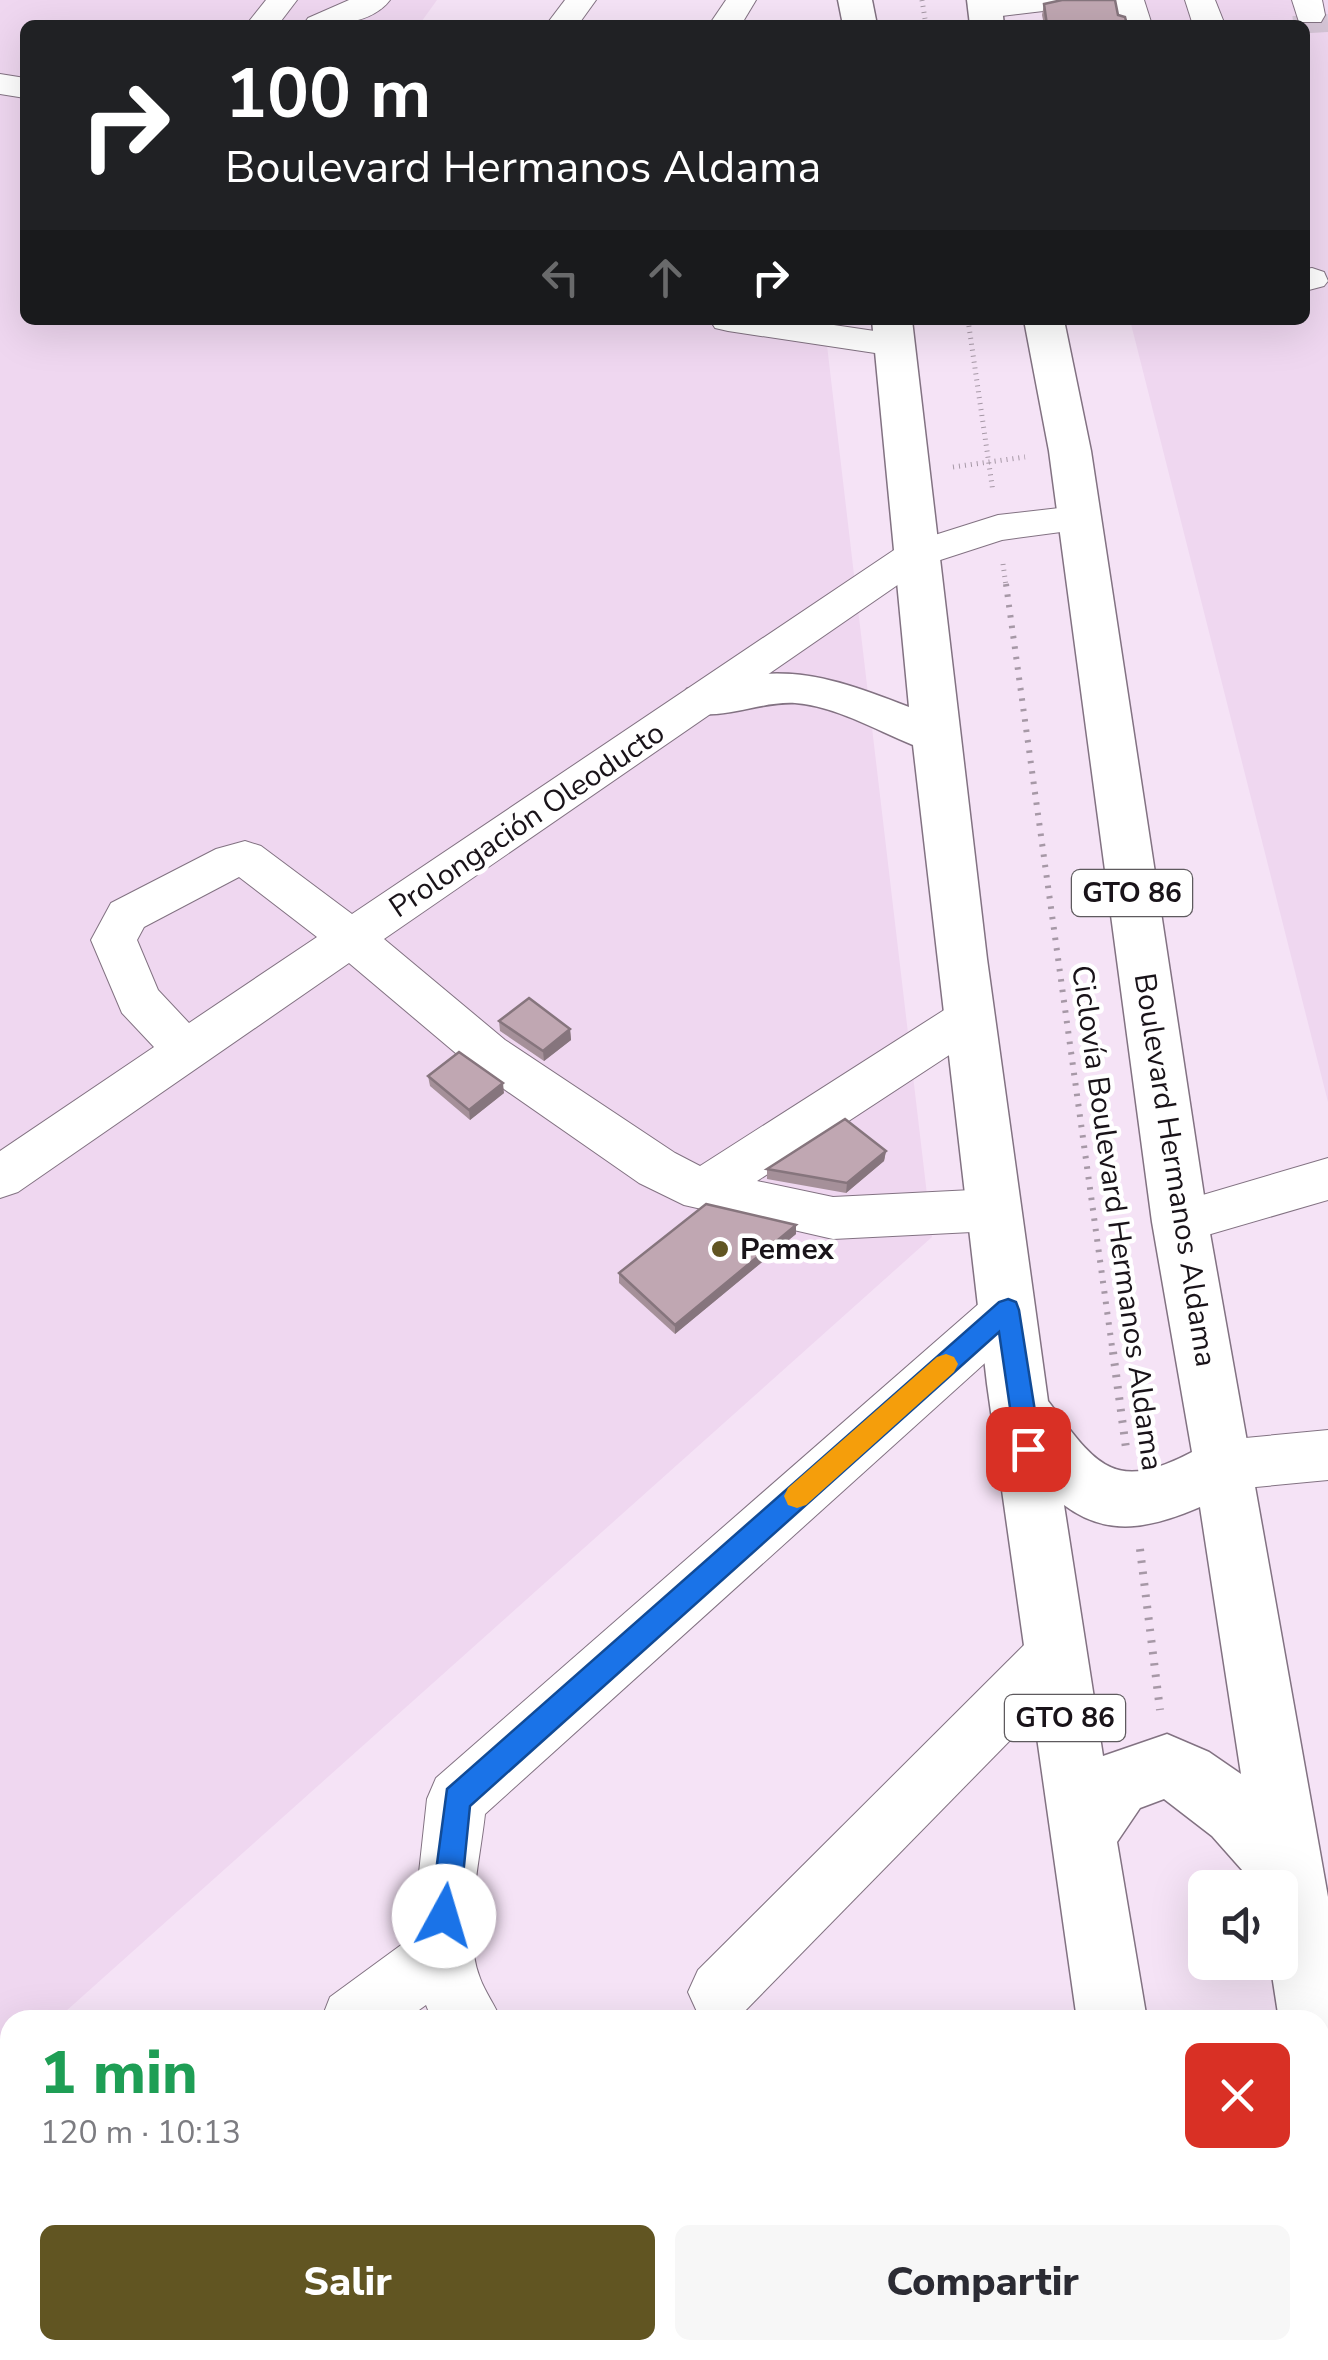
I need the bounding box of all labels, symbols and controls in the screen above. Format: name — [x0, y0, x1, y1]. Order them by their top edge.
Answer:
text: 100 m — [225, 46, 431, 142]
icon: right — [60, 60, 190, 190]
text: Boulevard Hermanos Aldama — [225, 137, 821, 198]
icon: left — [533, 250, 588, 305]
icon: ahead — [638, 250, 693, 305]
icon: right — [743, 250, 798, 305]
street label: Prolongación Oleoducto — [381, 712, 673, 928]
road number: GTO 86 — [1072, 870, 1192, 916]
street label: Ciclovía Boulevard Hermanos Aldama — [1061, 963, 1173, 1473]
street label: Boulevard Hermanos Aldama — [1124, 970, 1226, 1370]
place label: Pemex — [740, 1229, 835, 1270]
marker: Pemex — [709, 1238, 731, 1260]
pin — [986, 1407, 1071, 1492]
icon: arrive — [1001, 1422, 1056, 1477]
road number: GTO 86 — [1005, 1695, 1125, 1741]
position arrow — [392, 1864, 496, 1968]
map controls — [1188, 1870, 1298, 1980]
button: sound — [1188, 1870, 1298, 1980]
text: 1 min — [40, 2032, 198, 2114]
button: close — [1185, 2043, 1290, 2148]
text: 120 m · 10:13 — [40, 2111, 241, 2154]
button: Salir — [40, 2225, 655, 2340]
button: Compartir — [675, 2225, 1290, 2340]

